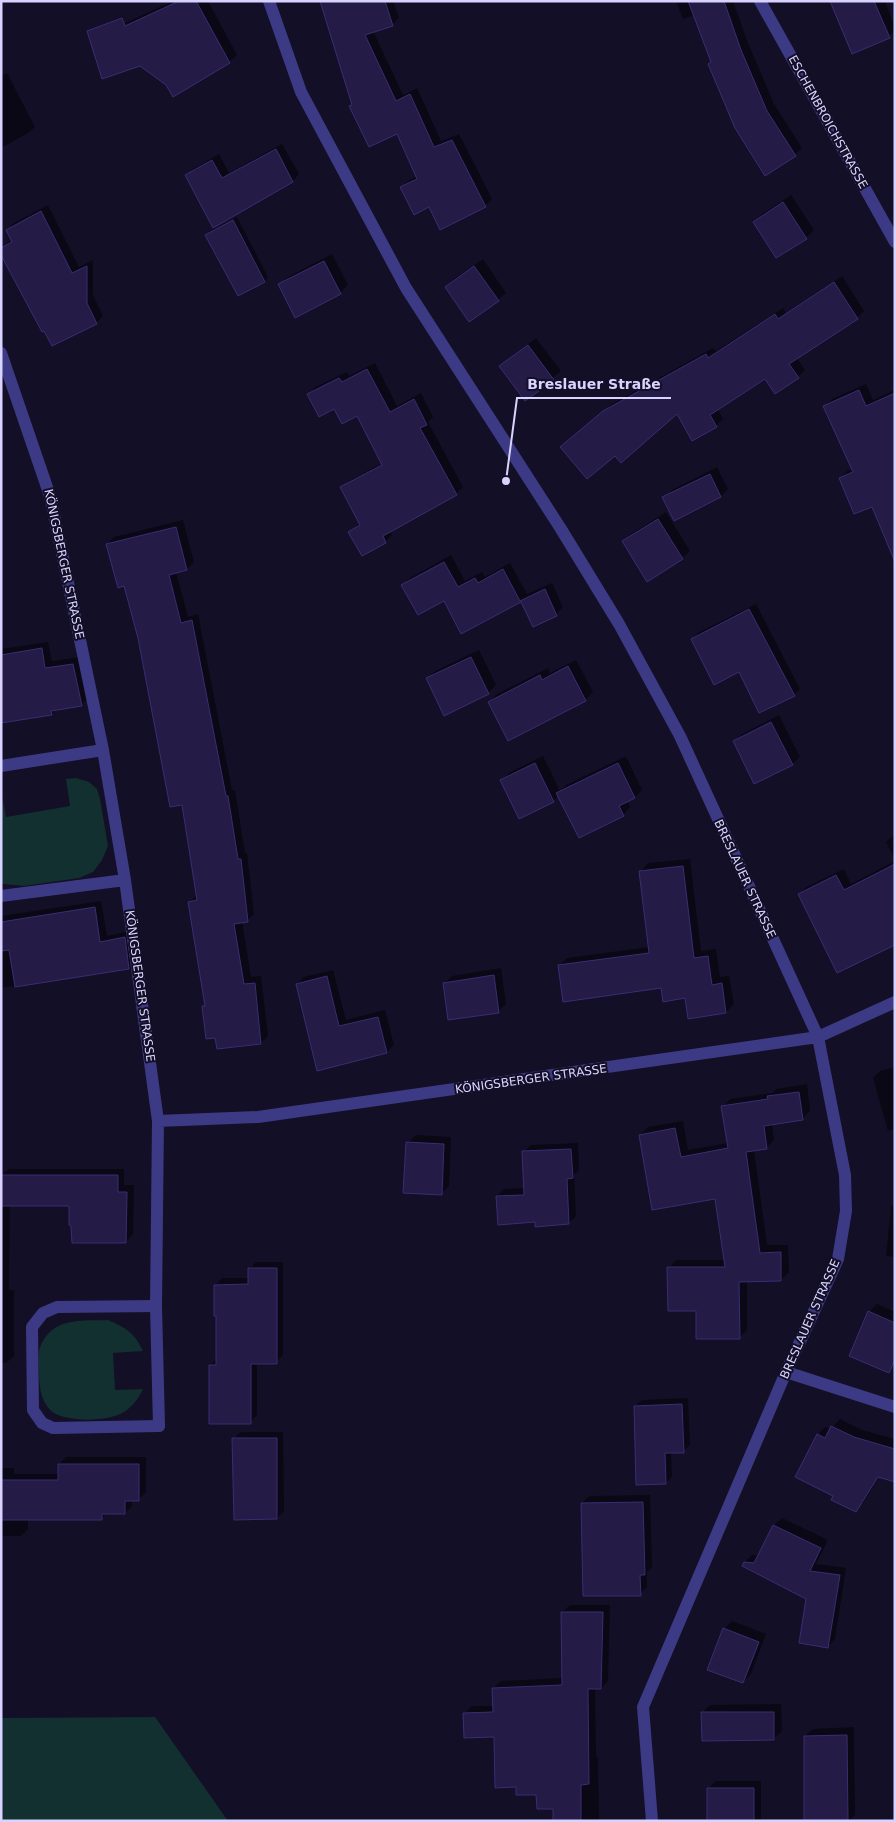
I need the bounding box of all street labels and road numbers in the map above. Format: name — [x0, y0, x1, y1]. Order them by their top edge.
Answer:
street label: ESCHENBROICHSTRASSE — [786, 53, 870, 191]
street label: KÖNIGSBERGER STRASSE — [41, 487, 89, 640]
street label: BRESLAUER STRASSE — [711, 817, 779, 941]
street label: KÖNIGSBERGER STRASSE — [122, 909, 160, 1063]
street label: KÖNIGSBERGER STRASSE — [454, 1059, 608, 1097]
street label: BRESLAUER STRASSE — [777, 1257, 843, 1381]

